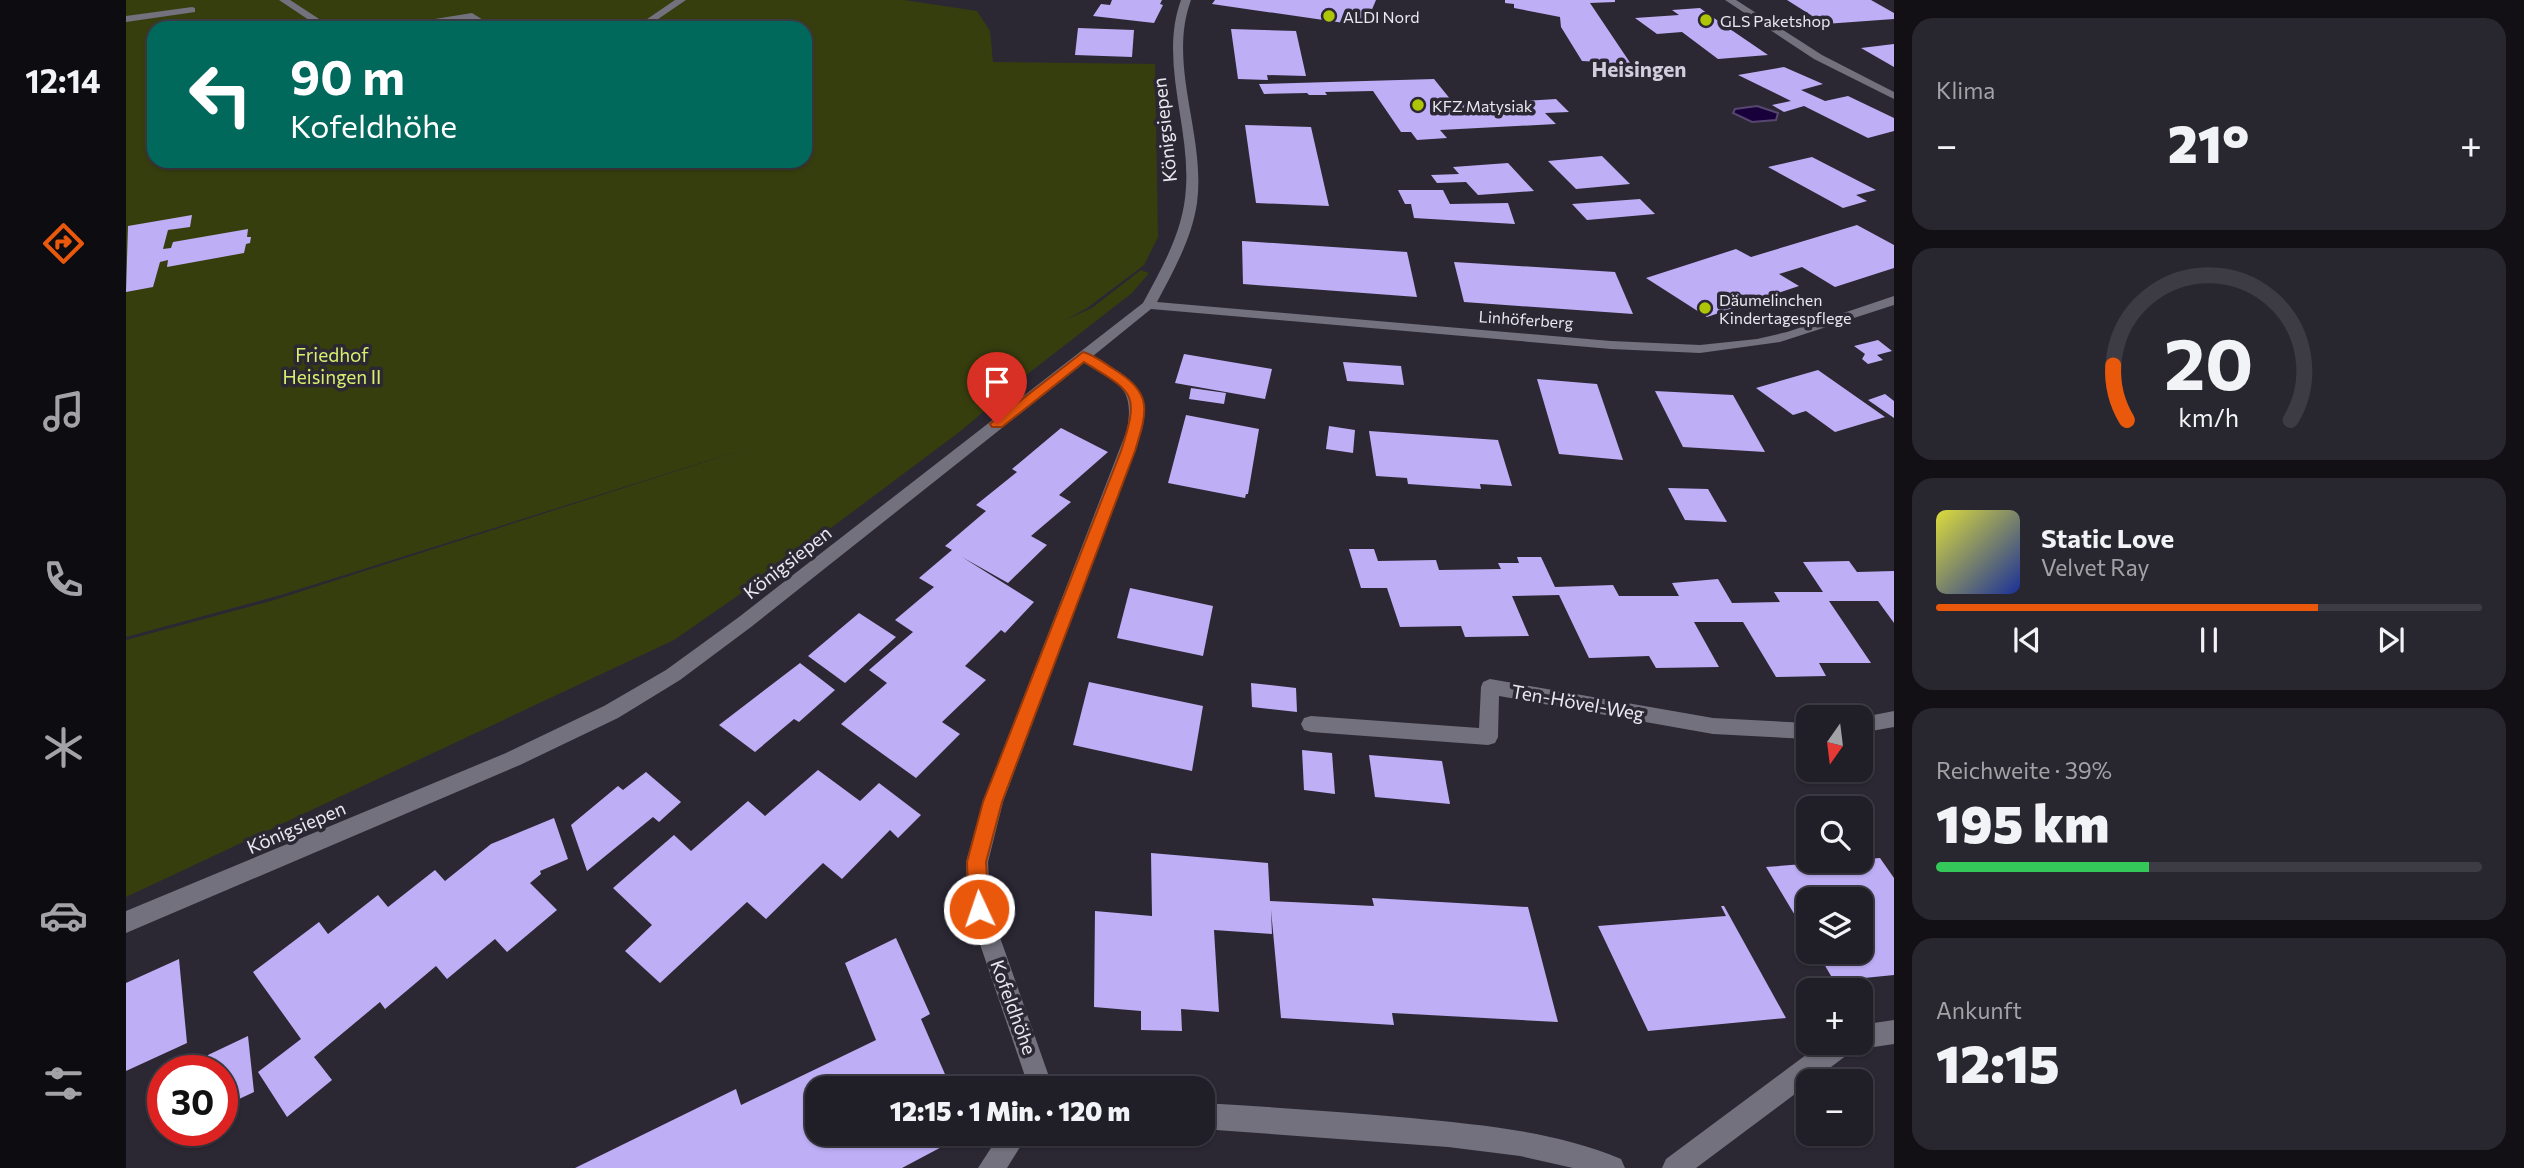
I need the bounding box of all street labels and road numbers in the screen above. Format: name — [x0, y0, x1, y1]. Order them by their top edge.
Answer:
street label: Königsiepen — [1147, 76, 1181, 184]
street label: Linhöferberg — [1478, 306, 1574, 332]
street label: Königsiepen — [738, 521, 836, 603]
street label: Ten-Hövel-Weg — [1510, 679, 1646, 725]
street label: Königsiepen — [243, 796, 349, 858]
street label: Kofeldhöhe — [986, 956, 1042, 1058]

